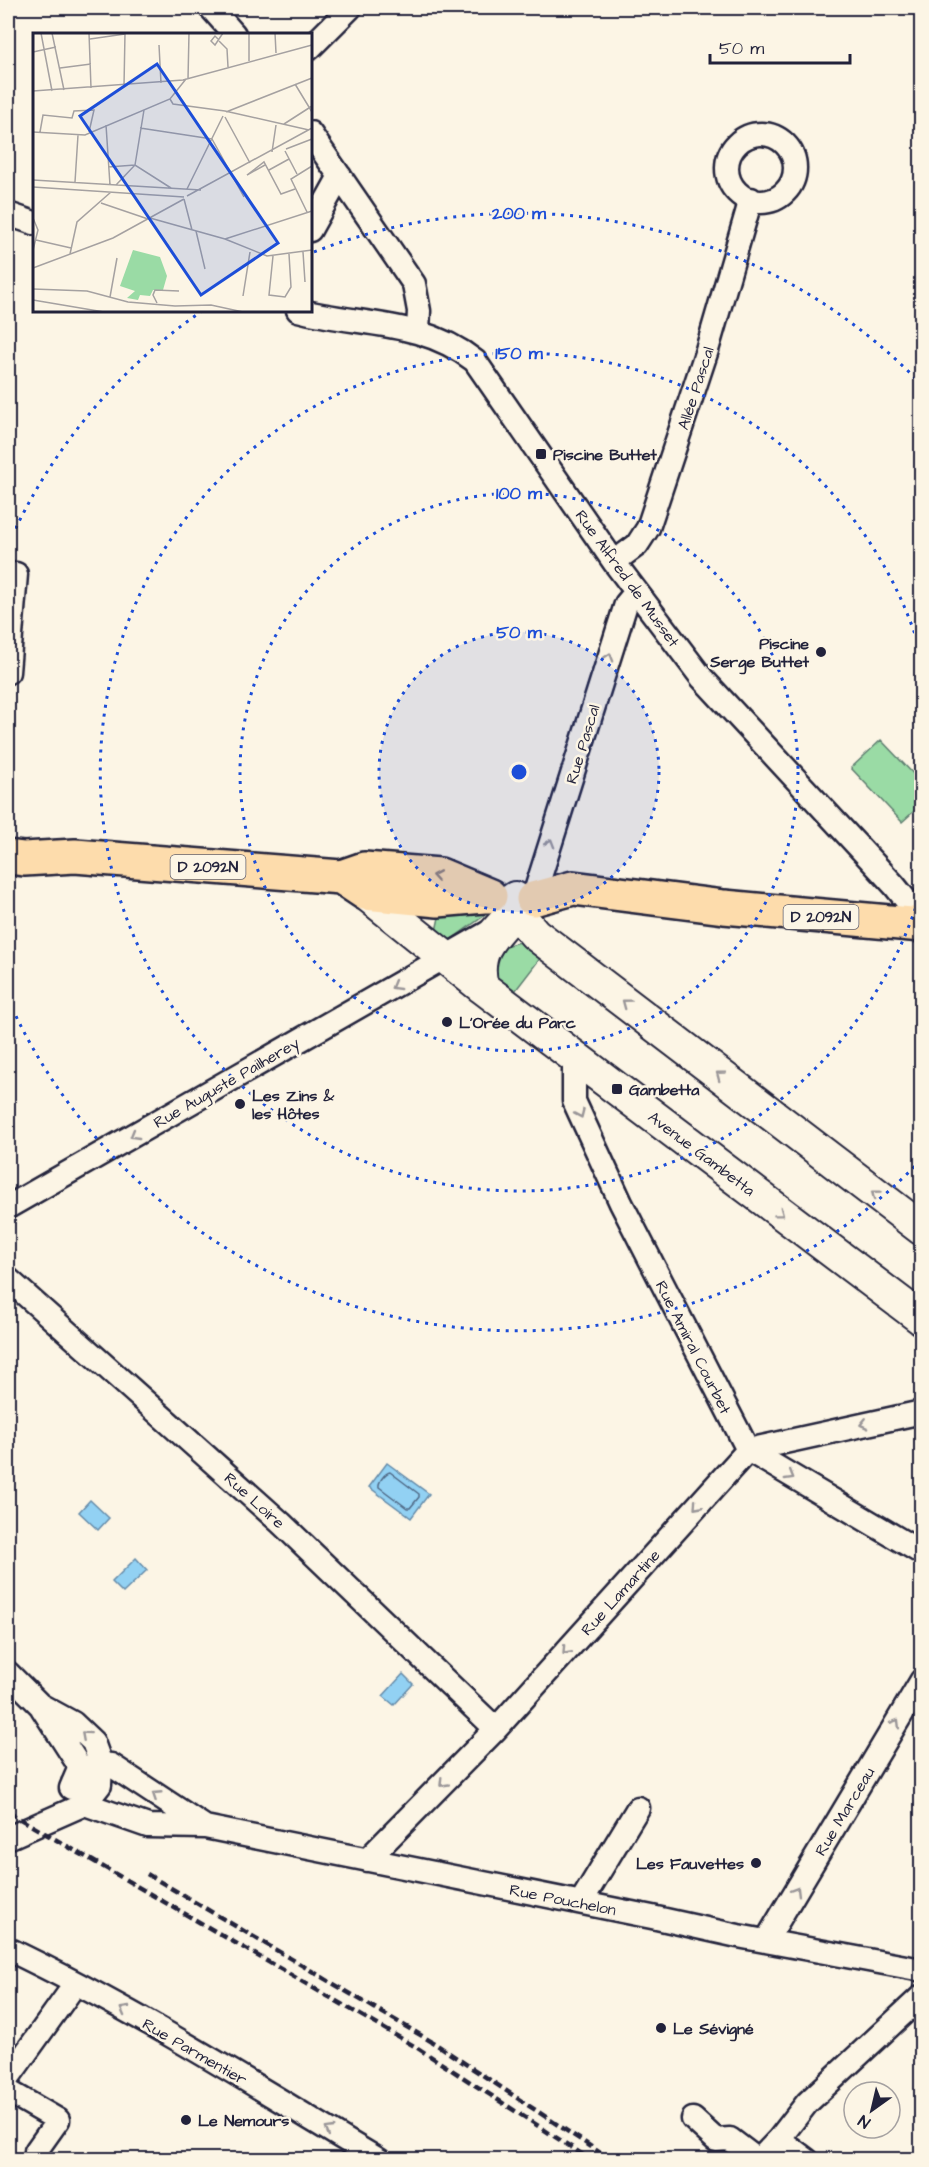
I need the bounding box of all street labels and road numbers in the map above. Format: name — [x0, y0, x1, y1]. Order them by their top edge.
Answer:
street label: Allée Pascal — [672, 344, 720, 433]
street label: Rue Alfred de Musset — [570, 505, 685, 652]
street label: Rue Pascal — [560, 702, 605, 787]
road number: D 2092N — [170, 855, 246, 879]
road number: D 2092N — [784, 905, 858, 929]
street label: Rue Auguste Pailherey — [150, 1032, 304, 1135]
street label: Avenue Gambetta — [643, 1106, 759, 1201]
street label: Rue Amiral Courbet — [650, 1277, 737, 1418]
street label: Rue Loire — [219, 1468, 290, 1534]
street label: Rue Lamartine — [576, 1545, 666, 1640]
street label: Rue Marceau — [810, 1763, 880, 1860]
street label: Rue Pouchelon — [508, 1879, 618, 1921]
street label: Rue Parmentier — [138, 2013, 251, 2091]

